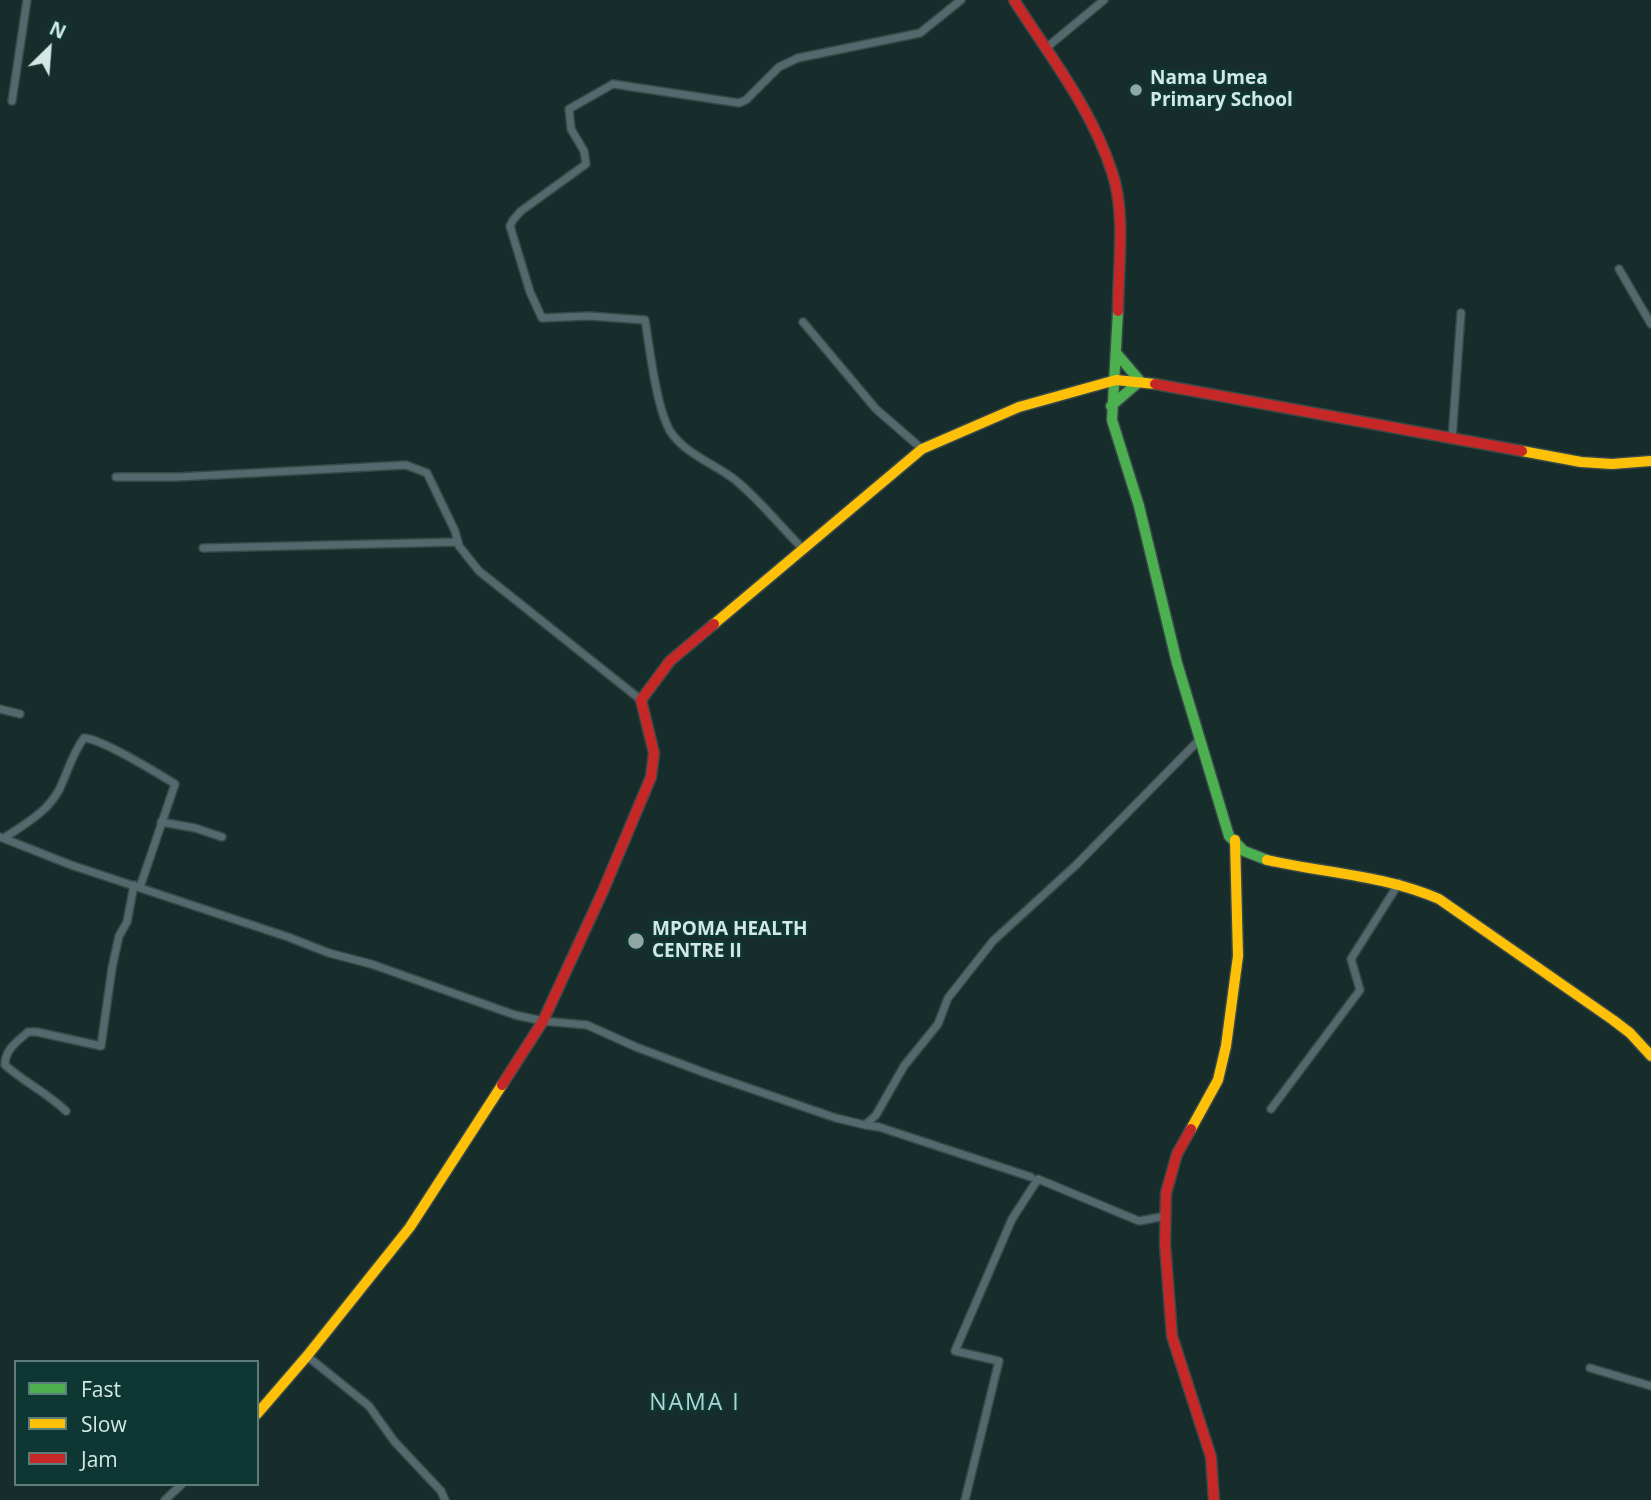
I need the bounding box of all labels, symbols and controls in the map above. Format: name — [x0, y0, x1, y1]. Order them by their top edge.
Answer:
north arrow — [14, 14, 84, 84]
text: N — [45, 15, 70, 45]
place label: Nama Umea Primary School — [1150, 68, 1293, 112]
marker: Nama Umea Primary School — [1128, 82, 1144, 98]
place label: MPOMA HEALTH CENTRE II — [652, 919, 807, 963]
marker: MPOMA HEALTH CENTRE II — [626, 931, 646, 951]
legend — [14, 1360, 259, 1486]
text: Fast — [81, 1375, 121, 1403]
district label: NAMA I — [650, 1389, 740, 1417]
text: Slow — [81, 1410, 127, 1438]
text: Jam — [81, 1445, 118, 1473]

